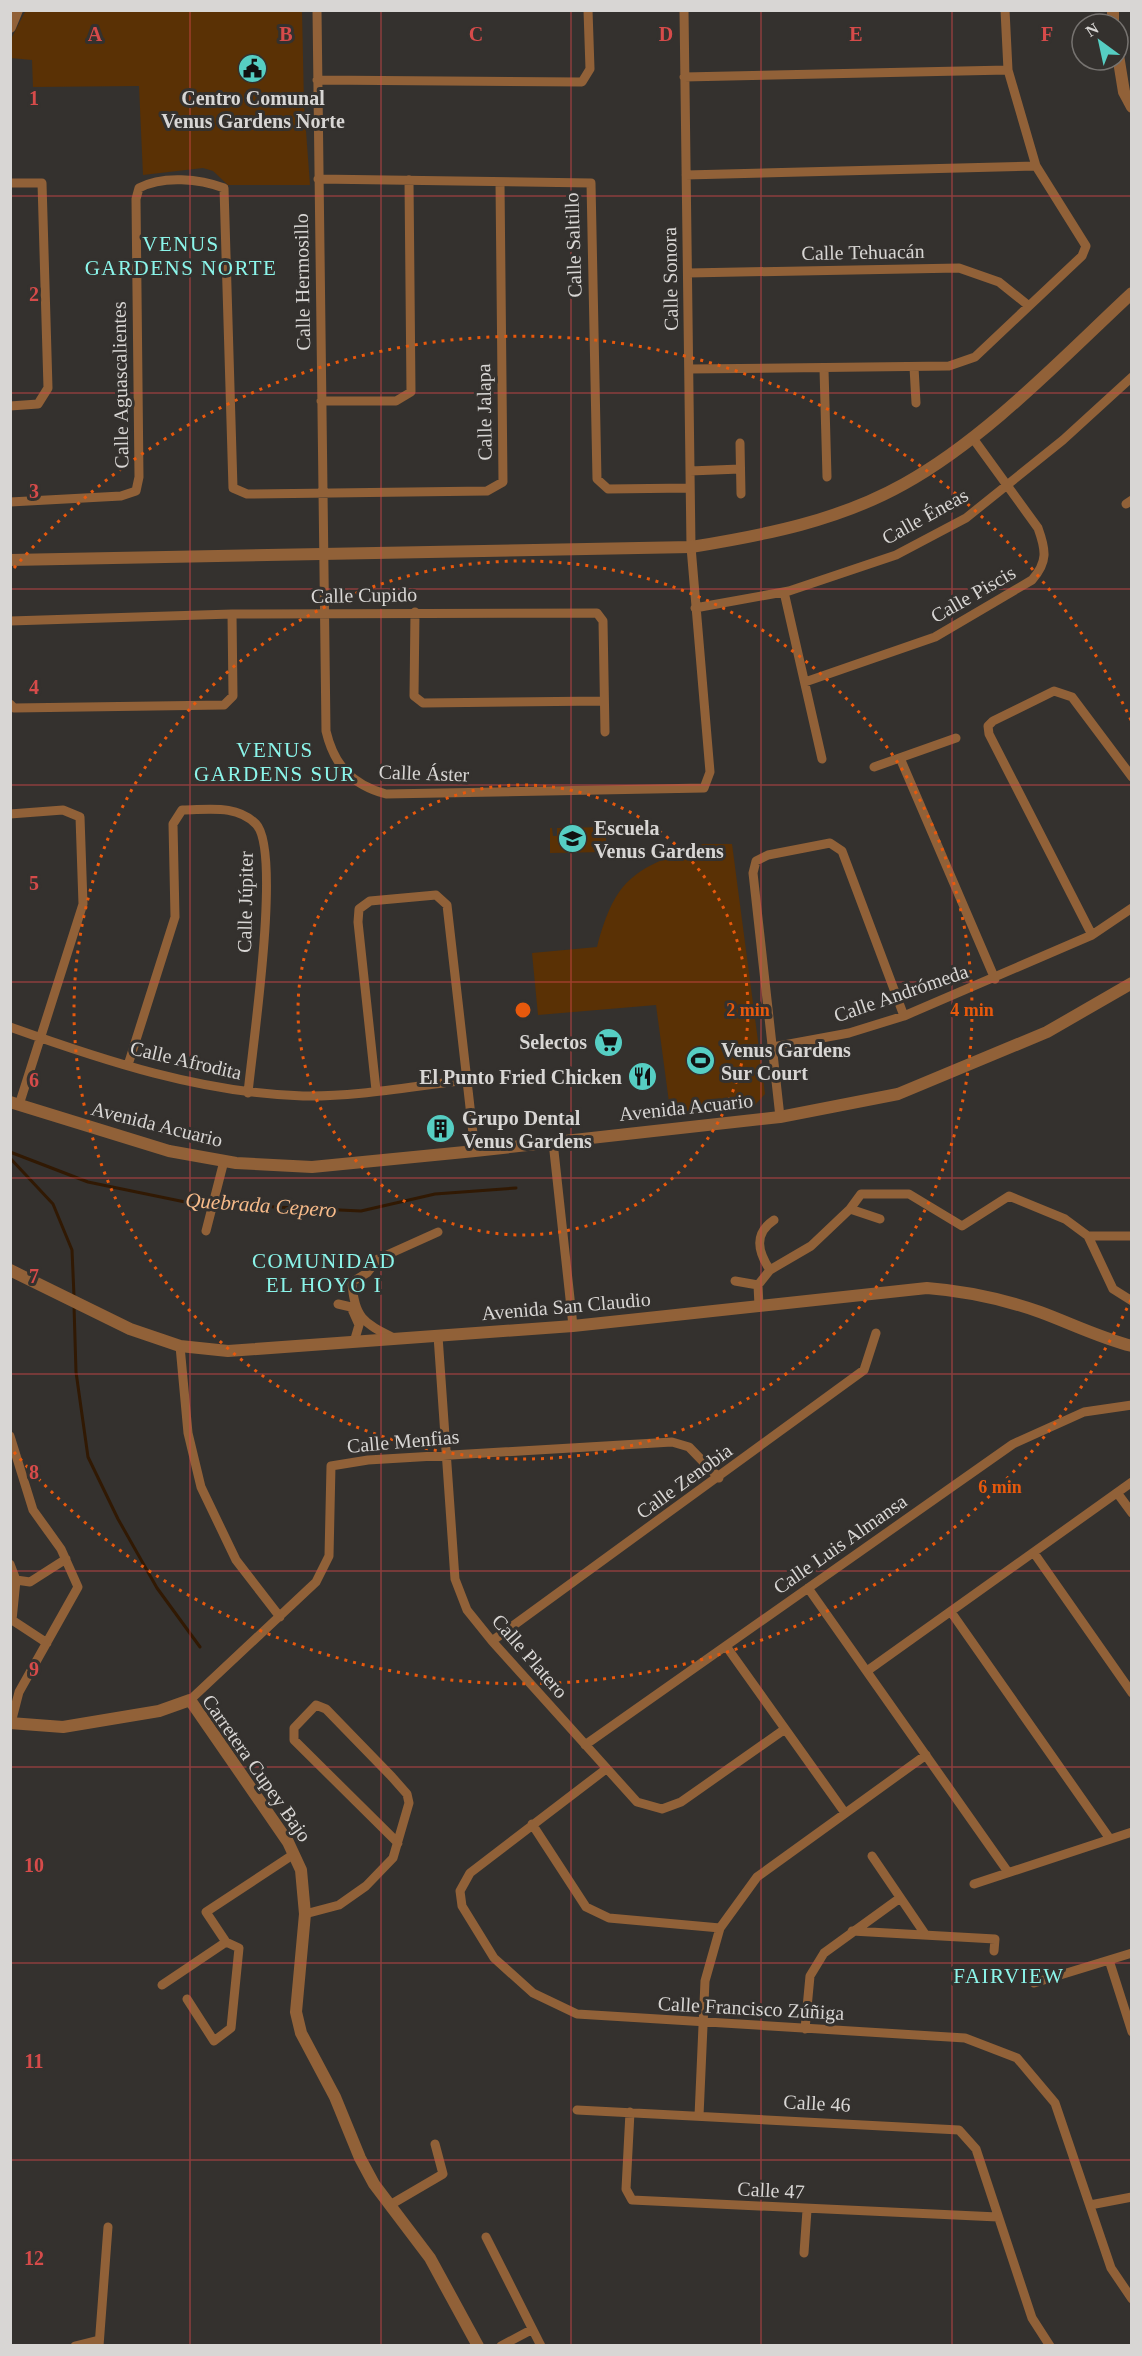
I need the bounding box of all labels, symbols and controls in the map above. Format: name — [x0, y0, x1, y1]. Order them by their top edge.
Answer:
north arrow — [1070, 12, 1130, 72]
text: N — [1083, 19, 1102, 40]
text: A — [88, 23, 103, 45]
text: B — [279, 23, 293, 45]
text: C — [469, 23, 483, 45]
text: D — [659, 23, 673, 45]
text: E — [849, 23, 863, 45]
text: F — [1041, 23, 1053, 45]
public building icon: Centro Comunal Venus Gardens Norte — [237, 52, 269, 84]
text: 1 — [29, 87, 39, 109]
place label: Centro Comunal Venus Gardens Norte — [161, 87, 345, 132]
street label: Calle Saltillo — [560, 192, 586, 298]
street label: Calle Hermosillo — [290, 213, 314, 351]
street label: Calle Sonora — [658, 227, 682, 331]
district label: VENUS GARDENS NORTE — [85, 232, 277, 280]
street label: Calle Tehuacán — [801, 240, 925, 264]
text: 2 — [29, 283, 39, 305]
street label: Calle Aguascalientes — [108, 301, 133, 469]
street label: Calle Jalapa — [472, 363, 497, 461]
text: 3 — [29, 480, 39, 502]
street label: Calle Éneas — [878, 483, 972, 549]
street label: Calle Piscis — [927, 561, 1019, 627]
street label: Calle Cupido — [311, 583, 417, 608]
text: 4 — [29, 676, 39, 698]
district label: VENUS GARDENS SUR — [194, 738, 356, 786]
street label: Calle Áster — [378, 760, 470, 786]
place label: Escuela Venus Gardens — [594, 817, 724, 862]
school or university icon: Escuela Venus Gardens — [557, 823, 589, 855]
street label: Calle Júpiter — [233, 851, 258, 953]
text: 5 — [29, 872, 39, 894]
street label: Calle Andrómeda — [831, 960, 971, 1026]
centre of rings — [513, 1000, 533, 1020]
text: 2 min — [726, 1000, 770, 1020]
text: 4 min — [950, 1000, 994, 1020]
supermarket icon: Selectos — [592, 1026, 624, 1058]
place label: Selectos — [519, 1031, 587, 1053]
street label: Calle Afrodita — [128, 1036, 244, 1084]
place label: Venus Gardens Sur Court — [721, 1039, 851, 1084]
sports icon: Venus Gardens Sur Court — [684, 1045, 716, 1077]
restaurant icon: El Punto Fried Chicken — [627, 1061, 659, 1093]
place label: El Punto Fried Chicken — [419, 1066, 622, 1088]
text: 6 — [29, 1069, 39, 1091]
street label: Avenida Acuario — [618, 1089, 754, 1125]
street label: Avenida Acuario — [89, 1097, 225, 1151]
place label: Grupo Dental Venus Gardens — [462, 1107, 592, 1152]
building icon: Grupo Dental Venus Gardens — [425, 1113, 457, 1145]
water label: Quebrada Cepero — [185, 1188, 337, 1222]
district label: COMUNIDAD EL HOYO I — [252, 1249, 396, 1297]
text: 7 — [29, 1265, 39, 1287]
street label: Avenida San Claudio — [481, 1288, 651, 1324]
street label: Calle Menfias — [346, 1425, 460, 1457]
street label: Calle Zenobia — [632, 1439, 736, 1523]
text: 8 — [29, 1461, 39, 1483]
text: 6 min — [978, 1477, 1022, 1497]
street label: Calle Luis Almansa — [769, 1490, 911, 1598]
street label: Calle Platero — [488, 1610, 572, 1702]
text: 9 — [29, 1658, 39, 1680]
street label: Carretera Cupey Bajo — [197, 1690, 316, 1846]
text: 10 — [24, 1854, 44, 1876]
district label: FAIRVIEW — [953, 1964, 1065, 1988]
street label: Calle Francisco Zúñiga — [657, 1992, 845, 2025]
text: 11 — [25, 2050, 43, 2072]
street label: Calle 46 — [783, 2090, 851, 2116]
street label: Calle 47 — [737, 2177, 805, 2203]
text: 12 — [24, 2247, 44, 2269]

